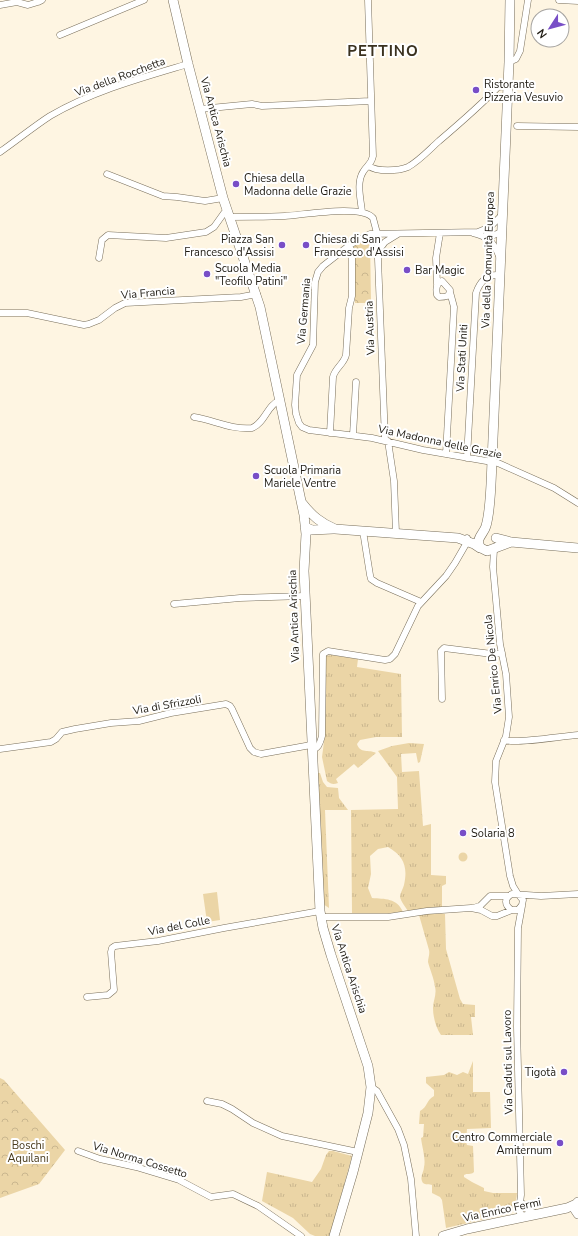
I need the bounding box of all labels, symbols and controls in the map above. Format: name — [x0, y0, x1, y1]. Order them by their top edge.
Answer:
north arrow — [530, 8, 570, 48]
text: N — [534, 26, 551, 41]
district label: PETTINO — [347, 41, 419, 61]
street label: Via della Rocchetta — [72, 54, 167, 101]
street label: Via Antica Arischia — [197, 74, 235, 169]
place label: Ristorante Pizzeria Vesuvio — [484, 77, 563, 105]
marker: Ristorante Pizzeria Vesuvio — [471, 85, 481, 95]
place label: Chiesa della Madonna delle Grazie — [244, 171, 352, 199]
marker: Chiesa della Madonna delle Grazie — [231, 179, 241, 189]
street label: Via della Comunità Europea — [478, 191, 498, 330]
place label: Piazza San Francesco d'Assisi — [184, 232, 274, 260]
place label: Chiesa di San Francesco d'Assisi — [314, 232, 404, 260]
marker: Piazza San Francesco d'Assisi — [277, 240, 287, 250]
marker: Chiesa di San Francesco d'Assisi — [301, 240, 311, 250]
place label: Scuola Media "Teofilo Patini" — [215, 261, 287, 289]
place label: Bar Magic — [415, 263, 464, 278]
marker: Bar Magic — [402, 265, 412, 275]
marker: Scuola Media "Teofilo Patini" — [202, 269, 212, 279]
street label: Via Germania — [294, 277, 314, 346]
street label: Via Francia — [119, 283, 176, 303]
street label: Via Austria — [362, 300, 378, 356]
street label: Via Stati Uniti — [453, 324, 471, 393]
street label: Via Madonna delle Grazie — [376, 421, 503, 462]
place label: Scuola Primaria Mariele Ventre — [264, 463, 341, 491]
marker: Scuola Primaria Mariele Ventre — [251, 471, 261, 481]
street label: Via Antica Arischia — [285, 569, 303, 664]
street label: Via Enrico De Nicola — [480, 614, 506, 715]
street label: Via di Sfrizzoli — [130, 692, 203, 719]
place label: Solaria 8 — [471, 826, 515, 841]
marker: Solaria 8 — [458, 828, 468, 838]
street label: Via del Colle — [146, 913, 211, 940]
street label: Via Antica Arischia — [327, 922, 371, 1016]
street label: Via Caduti sul Lavoro — [500, 1010, 516, 1115]
place label: Tigotà — [525, 1065, 556, 1080]
marker: Tigotà — [559, 1067, 569, 1077]
place label: Centro Commerciale Amiternum — [452, 1130, 552, 1158]
park label: Boschi Aquilani — [8, 1138, 49, 1166]
street label: Via Norma Cossetto — [90, 1138, 189, 1182]
marker: Centro Commerciale Amiternum — [555, 1138, 565, 1148]
street label: Via Enrico Fermi — [461, 1194, 542, 1226]

